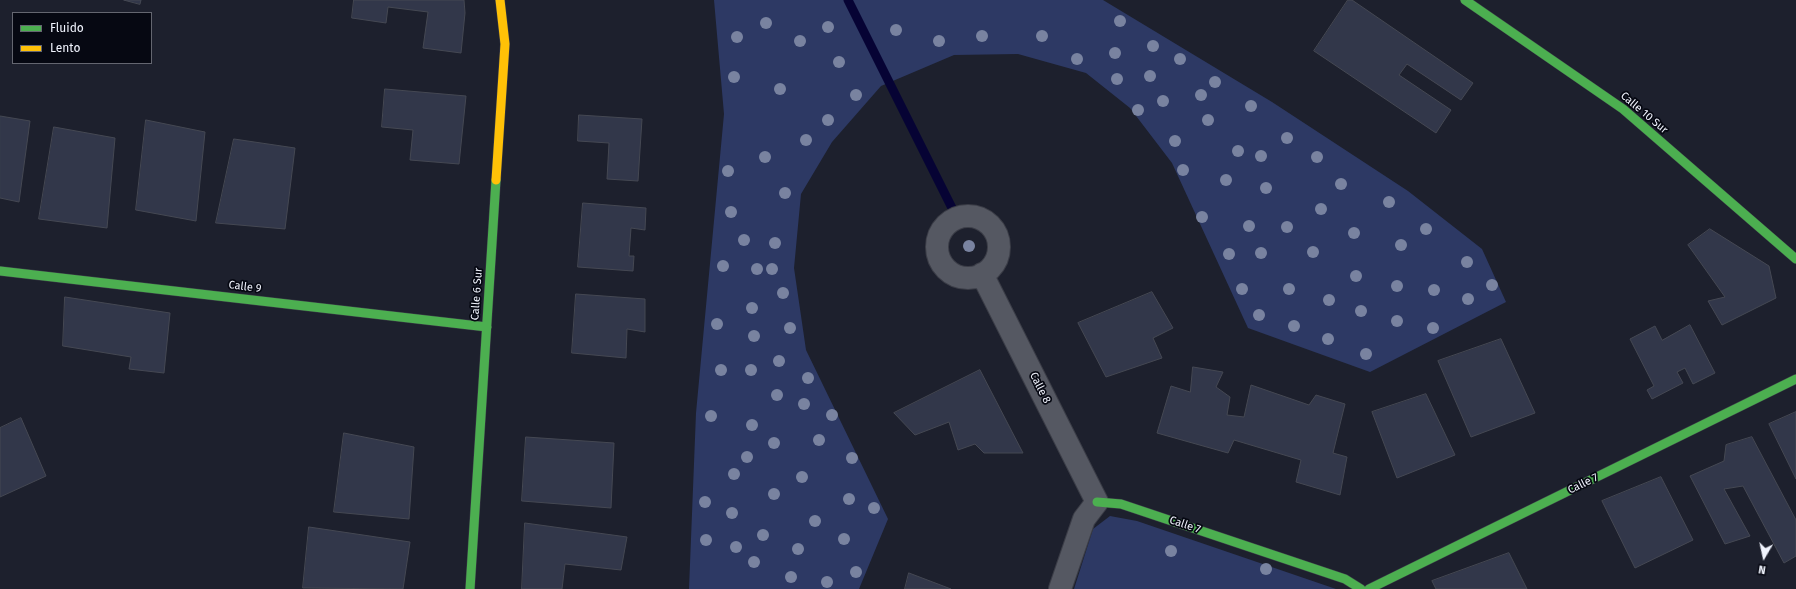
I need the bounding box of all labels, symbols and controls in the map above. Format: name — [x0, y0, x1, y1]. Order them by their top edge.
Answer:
legend — [12, 12, 152, 64]
text: Fluido — [50, 21, 84, 35]
text: Lento — [50, 41, 80, 55]
street label: Calle 10 Sur — [1618, 89, 1670, 137]
street label: Calle 6 Sur — [469, 267, 485, 321]
street label: Calle 9 — [228, 278, 262, 296]
street label: Calle 8 — [1027, 370, 1053, 406]
street label: Calle 7 — [1566, 471, 1600, 497]
street label: Calle 7 — [1168, 514, 1202, 536]
north arrow — [1744, 537, 1784, 577]
text: N — [1757, 562, 1767, 576]

